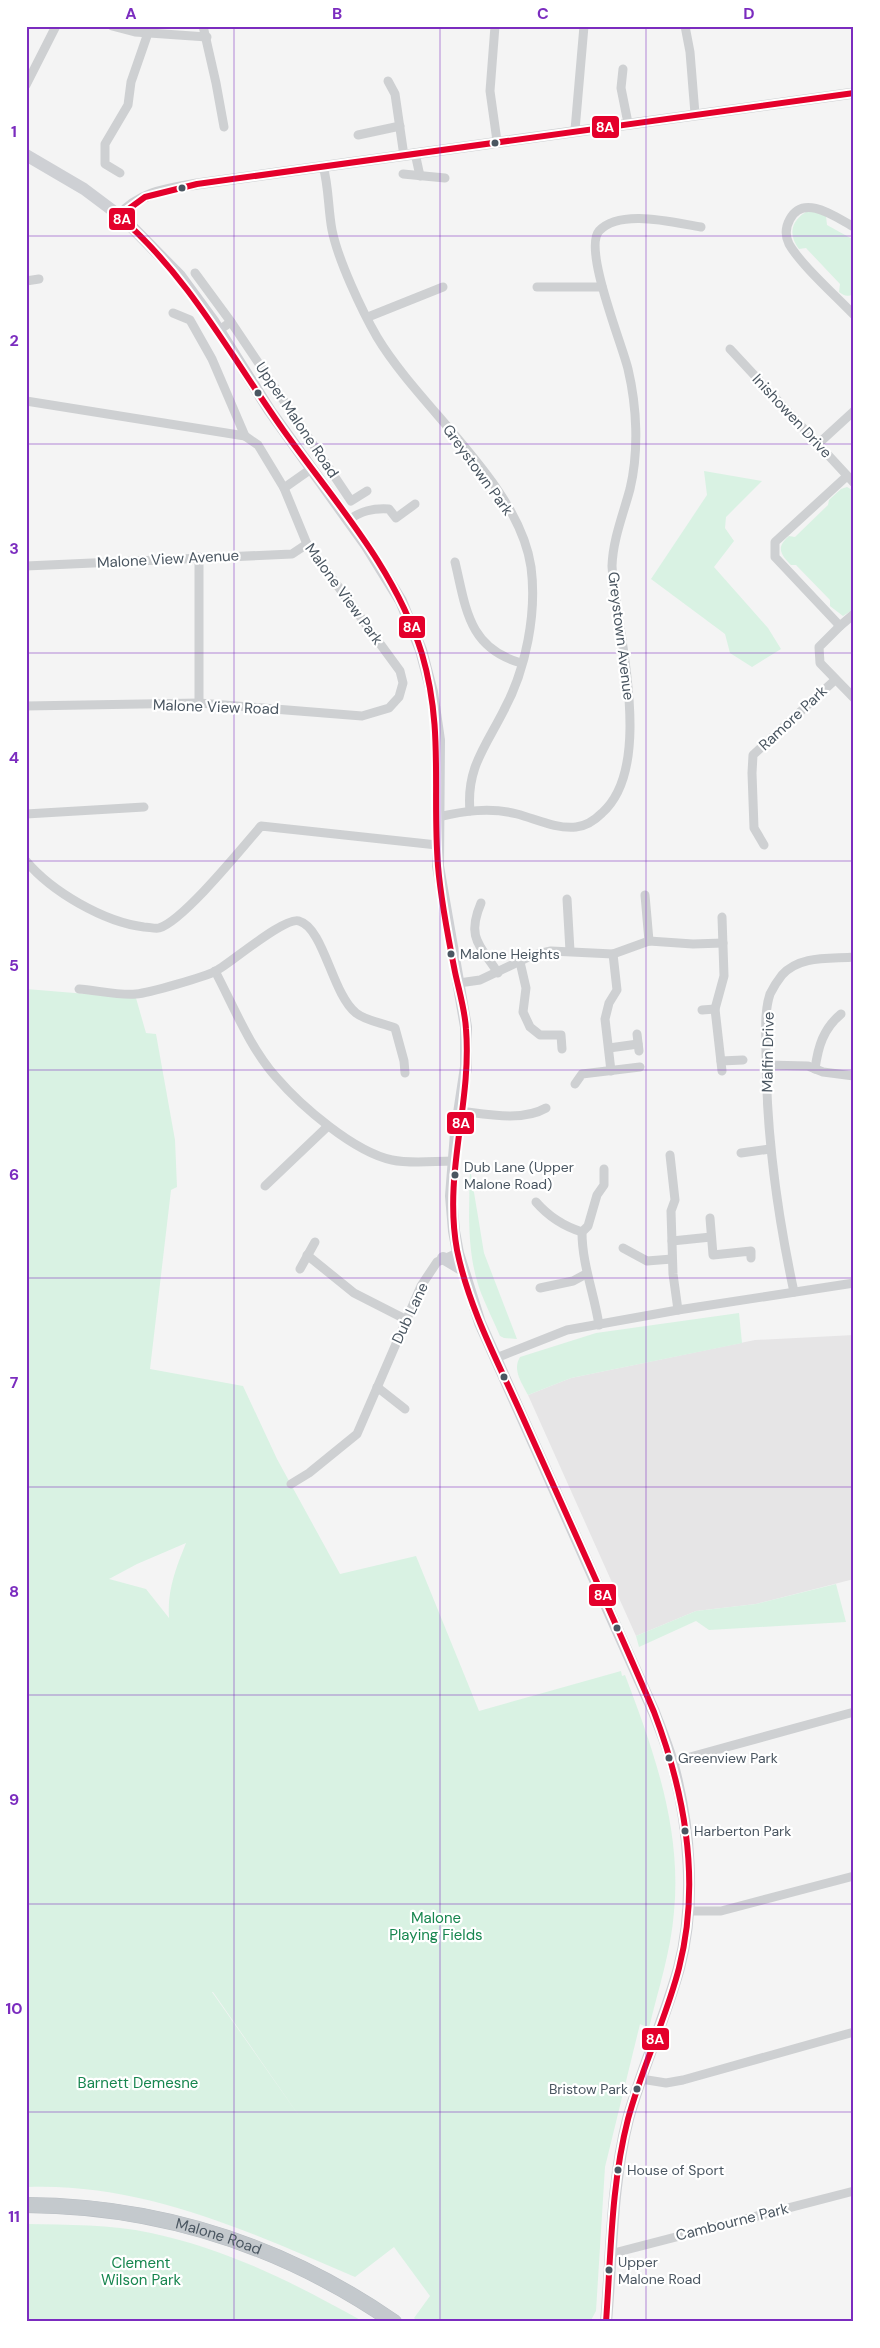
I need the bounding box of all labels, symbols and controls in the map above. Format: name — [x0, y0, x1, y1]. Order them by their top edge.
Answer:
text: A — [125, 3, 137, 24]
text: B — [332, 3, 342, 24]
text: C — [537, 3, 549, 24]
text: D — [743, 3, 755, 24]
line badge: 8A — [591, 115, 620, 139]
text: 8A — [596, 118, 614, 136]
text: 1 — [11, 121, 17, 142]
unlabelled marker — [490, 138, 500, 148]
unlabelled marker — [177, 183, 187, 193]
line badge: 8A — [108, 207, 136, 231]
text: 8A — [113, 210, 131, 228]
text: 2 — [9, 330, 19, 351]
street label: Upper Malone Road — [251, 358, 343, 482]
street label: Inishowen Drive — [748, 370, 836, 462]
unlabelled marker — [253, 388, 263, 398]
street label: Greystown Park — [438, 420, 518, 520]
text: 3 — [9, 538, 19, 559]
street label: Malone View Park — [300, 539, 388, 649]
street label: Malone View Avenue — [96, 545, 240, 573]
street label: Greystown Avenue — [603, 571, 639, 701]
line badge: 8A — [398, 615, 426, 639]
text: 8A — [403, 618, 421, 636]
street label: Ramore Park — [755, 681, 832, 755]
street label: Malone View Road — [153, 695, 279, 719]
text: 4 — [9, 747, 19, 768]
place label: Malone Heights — [460, 945, 560, 963]
marker: Malone Heights — [446, 949, 456, 959]
text: 5 — [9, 955, 19, 976]
street label: Malfin Drive — [757, 1011, 779, 1093]
line badge: 8A — [446, 1111, 475, 1135]
text: 8A — [452, 1114, 470, 1132]
place label: Dub Lane (Upper Malone Road) — [464, 1158, 574, 1193]
text: 6 — [9, 1164, 19, 1185]
marker: Dub Lane (Upper Malone Road) — [450, 1170, 460, 1180]
street label: Dub Lane — [387, 1279, 433, 1347]
text: 7 — [10, 1372, 19, 1393]
unlabelled marker — [499, 1372, 509, 1382]
text: 8 — [9, 1581, 19, 1602]
line badge: 8A — [588, 1583, 617, 1607]
text: 8A — [594, 1586, 612, 1604]
unlabelled marker — [612, 1623, 622, 1633]
place label: Greenview Park — [678, 1749, 778, 1767]
marker: Greenview Park — [664, 1753, 674, 1763]
text: 9 — [9, 1789, 19, 1810]
place label: Harberton Park — [694, 1822, 791, 1840]
marker: Harberton Park — [680, 1826, 690, 1836]
park label: Malone Playing Fields — [389, 1908, 483, 1945]
text: 10 — [5, 1998, 23, 2019]
line badge: 8A — [641, 2027, 670, 2051]
text: 8A — [646, 2030, 664, 2048]
park label: Barnett Demesne — [78, 2073, 198, 2093]
place label: Bristow Park — [549, 2080, 628, 2098]
marker: Bristow Park — [632, 2084, 642, 2094]
place label: House of Sport — [627, 2161, 724, 2179]
marker: House of Sport — [613, 2165, 623, 2175]
street label: Cambourne Park — [674, 2198, 791, 2246]
text: 11 — [8, 2206, 20, 2227]
street label: Malone Road — [174, 2214, 264, 2260]
park label: Clement Wilson Park — [101, 2253, 181, 2290]
place label: Upper Malone Road — [618, 2253, 701, 2288]
marker: Upper Malone Road — [604, 2265, 614, 2275]

